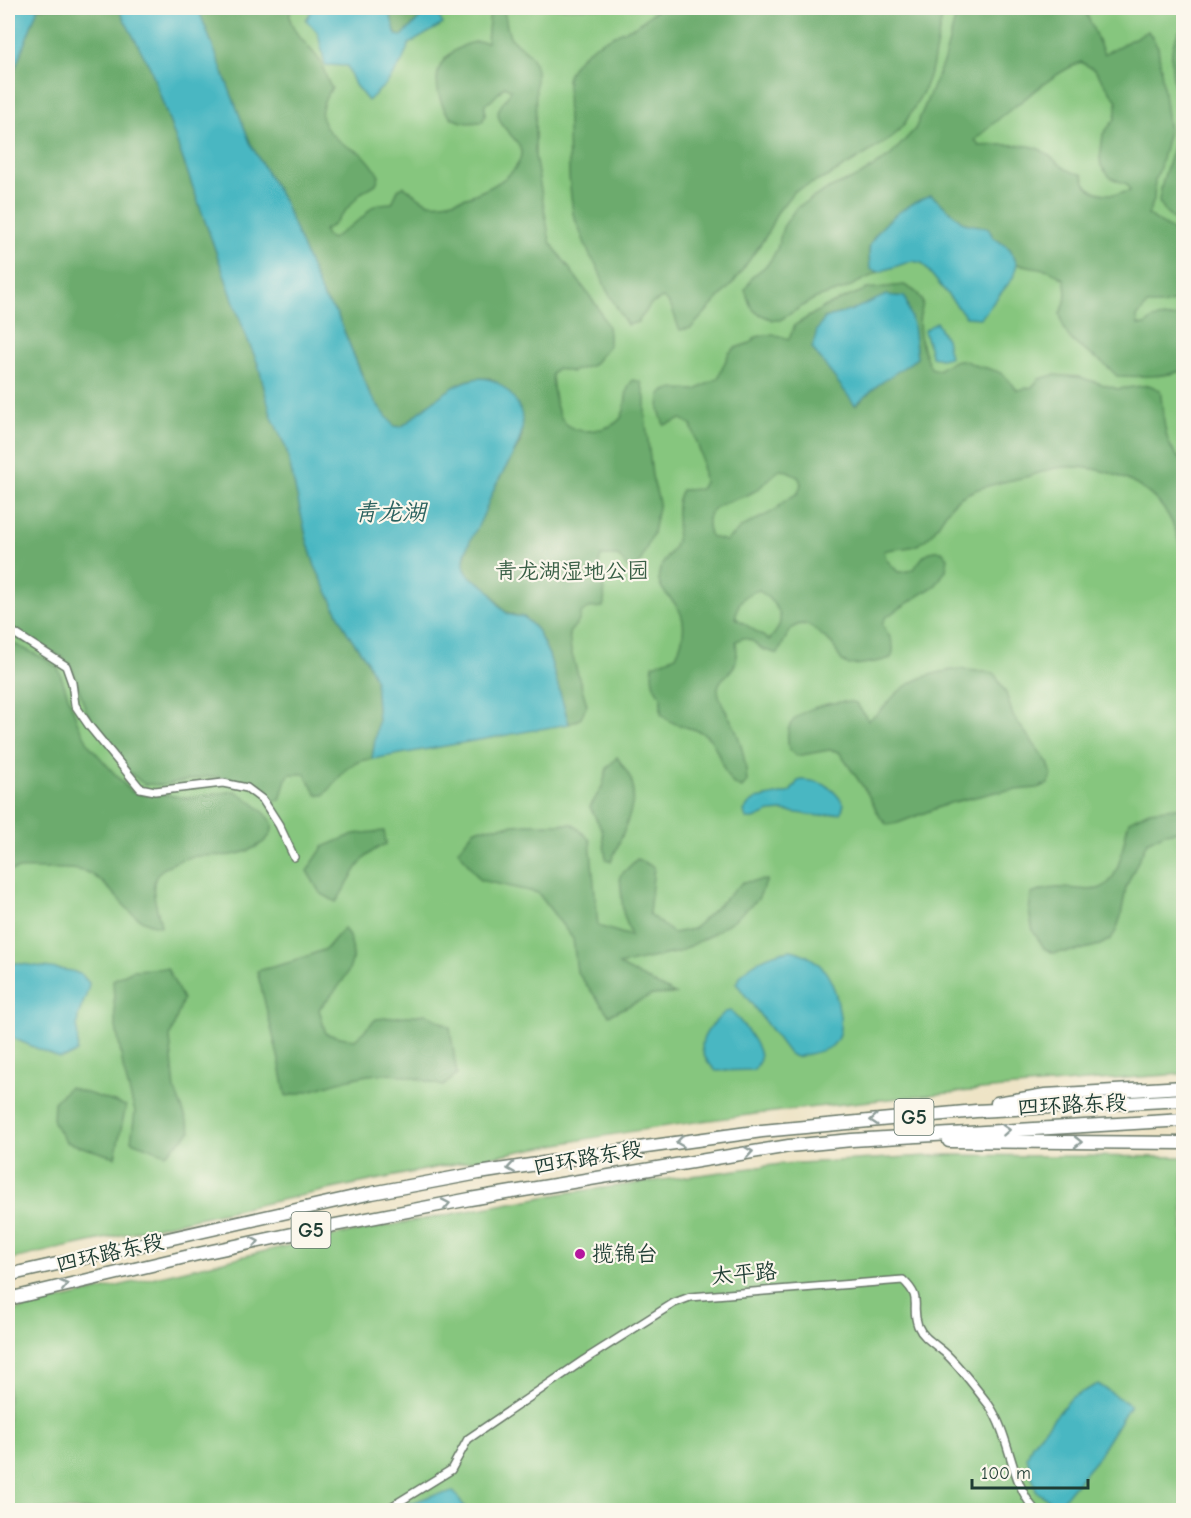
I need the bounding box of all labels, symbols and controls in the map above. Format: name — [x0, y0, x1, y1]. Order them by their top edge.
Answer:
water label: 青龙湖 — [354, 498, 429, 526]
park label: 青龙湖湿地公园 — [495, 558, 649, 584]
street label: 四环路东段 — [1016, 1089, 1128, 1121]
road number: G5 — [894, 1099, 934, 1135]
one-way arrow — [869, 1114, 878, 1127]
one-way arrow — [1001, 1124, 1011, 1137]
one-way arrow — [675, 1135, 685, 1148]
street label: 四环路东段 — [532, 1136, 644, 1180]
one-way arrow — [1074, 1136, 1083, 1148]
one-way arrow — [744, 1147, 754, 1159]
one-way arrow — [506, 1161, 516, 1174]
one-way arrow — [440, 1198, 450, 1211]
road number: G5 — [292, 1212, 330, 1248]
street label: 四环路东段 — [53, 1228, 167, 1278]
one-way arrow — [249, 1236, 259, 1249]
place label: 揽锦台 — [592, 1241, 658, 1267]
marker: 揽锦台 — [573, 1247, 587, 1261]
street label: 太平路 — [710, 1258, 778, 1290]
one-way arrow — [59, 1280, 69, 1293]
scale bar — [972, 1452, 1088, 1490]
text: 100 m — [981, 1463, 1031, 1484]

